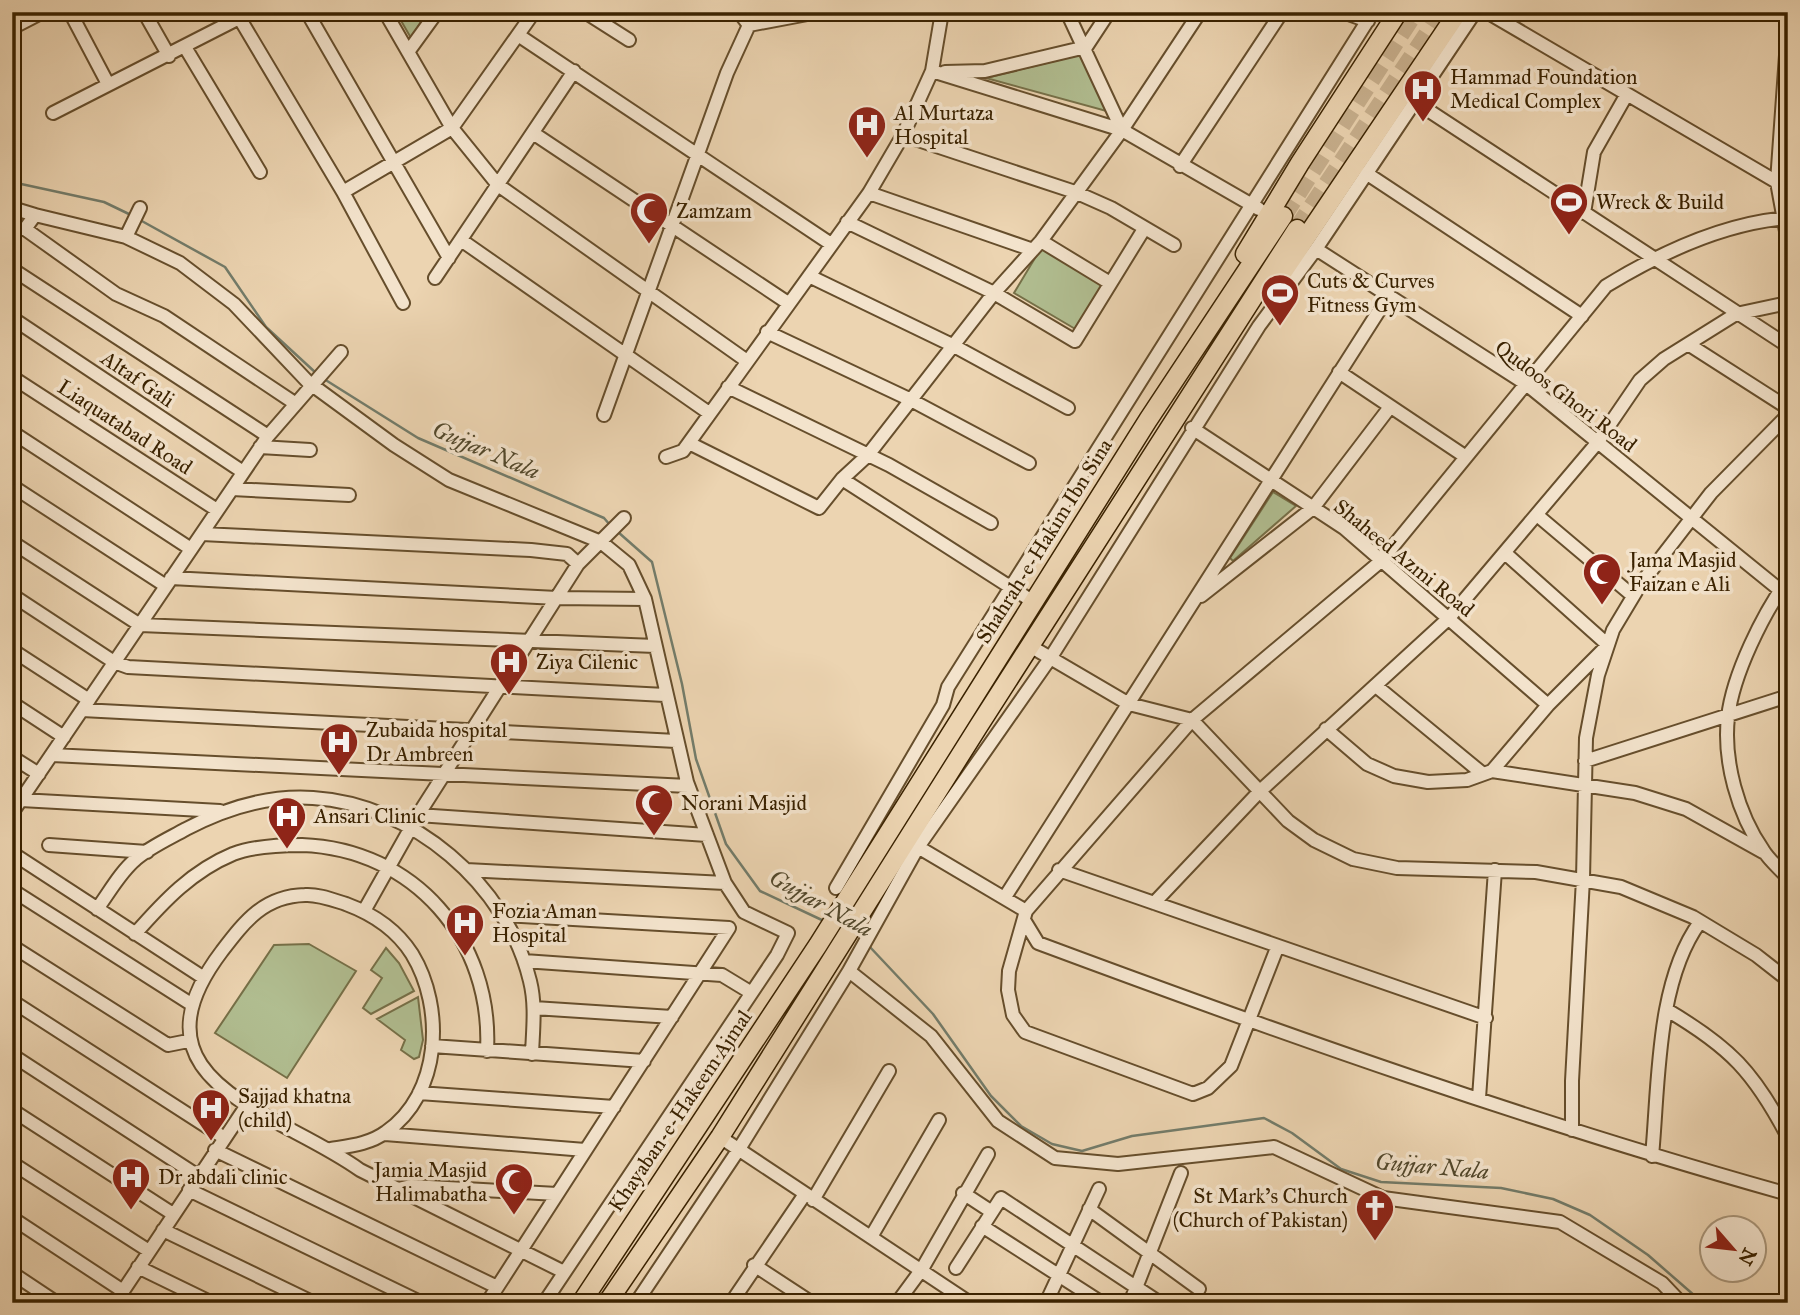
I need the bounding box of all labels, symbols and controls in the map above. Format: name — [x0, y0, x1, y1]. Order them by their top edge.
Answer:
place label: Hammad Foundation Medical Complex — [1450, 64, 1637, 114]
hospital icon: Hammad Foundation Medical Complex — [1402, 68, 1444, 123]
place label: Al Murtaza Hospital — [893, 100, 994, 150]
hospital icon: Al Murtaza Hospital — [846, 104, 888, 159]
sports icon: Wreck & Build — [1548, 181, 1590, 236]
place label: Wreck & Build — [1596, 189, 1724, 215]
mosque icon: Zamzam — [628, 190, 670, 245]
place label: Zamzam — [676, 198, 752, 224]
place label: Cuts & Curves Fitness Gym — [1307, 268, 1434, 318]
sports icon: Cuts & Curves Fitness Gym — [1259, 272, 1301, 327]
street label: Qudoos Ghori Road — [1490, 334, 1642, 458]
street label: Altaf Gali — [95, 344, 180, 413]
street label: Liaquatabad Road — [53, 374, 198, 480]
water label: Gujjar Nala — [428, 415, 544, 485]
street label: Shahrah-e-Hakim Ibn Sina — [970, 434, 1118, 648]
street label: Shaheed Azmi Road — [1328, 493, 1480, 623]
place label: Jama Masjid Faizan e Ali — [1627, 547, 1737, 597]
mosque icon: Jama Masjid Faizan e Ali — [1581, 551, 1623, 606]
hospital icon: Ziya Cilenic — [488, 641, 530, 696]
place label: Ziya Cilenic — [536, 649, 638, 675]
place label: Zubaida hospital Dr Ambreen — [366, 717, 507, 767]
hospital icon: Zubaida hospital Dr Ambreen — [318, 721, 360, 776]
mosque icon: Norani Masjid — [633, 782, 675, 837]
place label: Norani Masjid — [681, 790, 808, 816]
hospital icon: Ansari Clinic — [266, 795, 308, 850]
place label: Ansari Clinic — [313, 803, 426, 829]
water label: Gujjar Nala — [764, 863, 878, 943]
place label: Fozia Aman Hospital — [492, 898, 597, 948]
hospital icon: Fozia Aman Hospital — [444, 902, 486, 957]
street label: Khayaban-e-Hakeem Ajmal — [603, 1005, 757, 1217]
place label: Sajjad khatna (child) — [238, 1083, 351, 1133]
hospital icon: Sajjad khatna (child) — [190, 1087, 232, 1142]
water label: Gujjar Nala — [1374, 1147, 1490, 1185]
hospital icon: Dr abdali clinic — [110, 1156, 152, 1211]
place label: Jamia Masjid Halimabatha — [372, 1157, 487, 1207]
mosque icon: Jamia Masjid Halimabatha — [493, 1161, 535, 1216]
place label: Dr abdali clinic — [158, 1164, 288, 1190]
place label: St Mark's Church (Church of Pakistan) — [1173, 1183, 1348, 1233]
church icon: St Mark's Church (Church of Pakistan) — [1354, 1187, 1396, 1242]
north arrow — [1699, 1214, 1769, 1284]
text: N — [1734, 1244, 1762, 1269]

